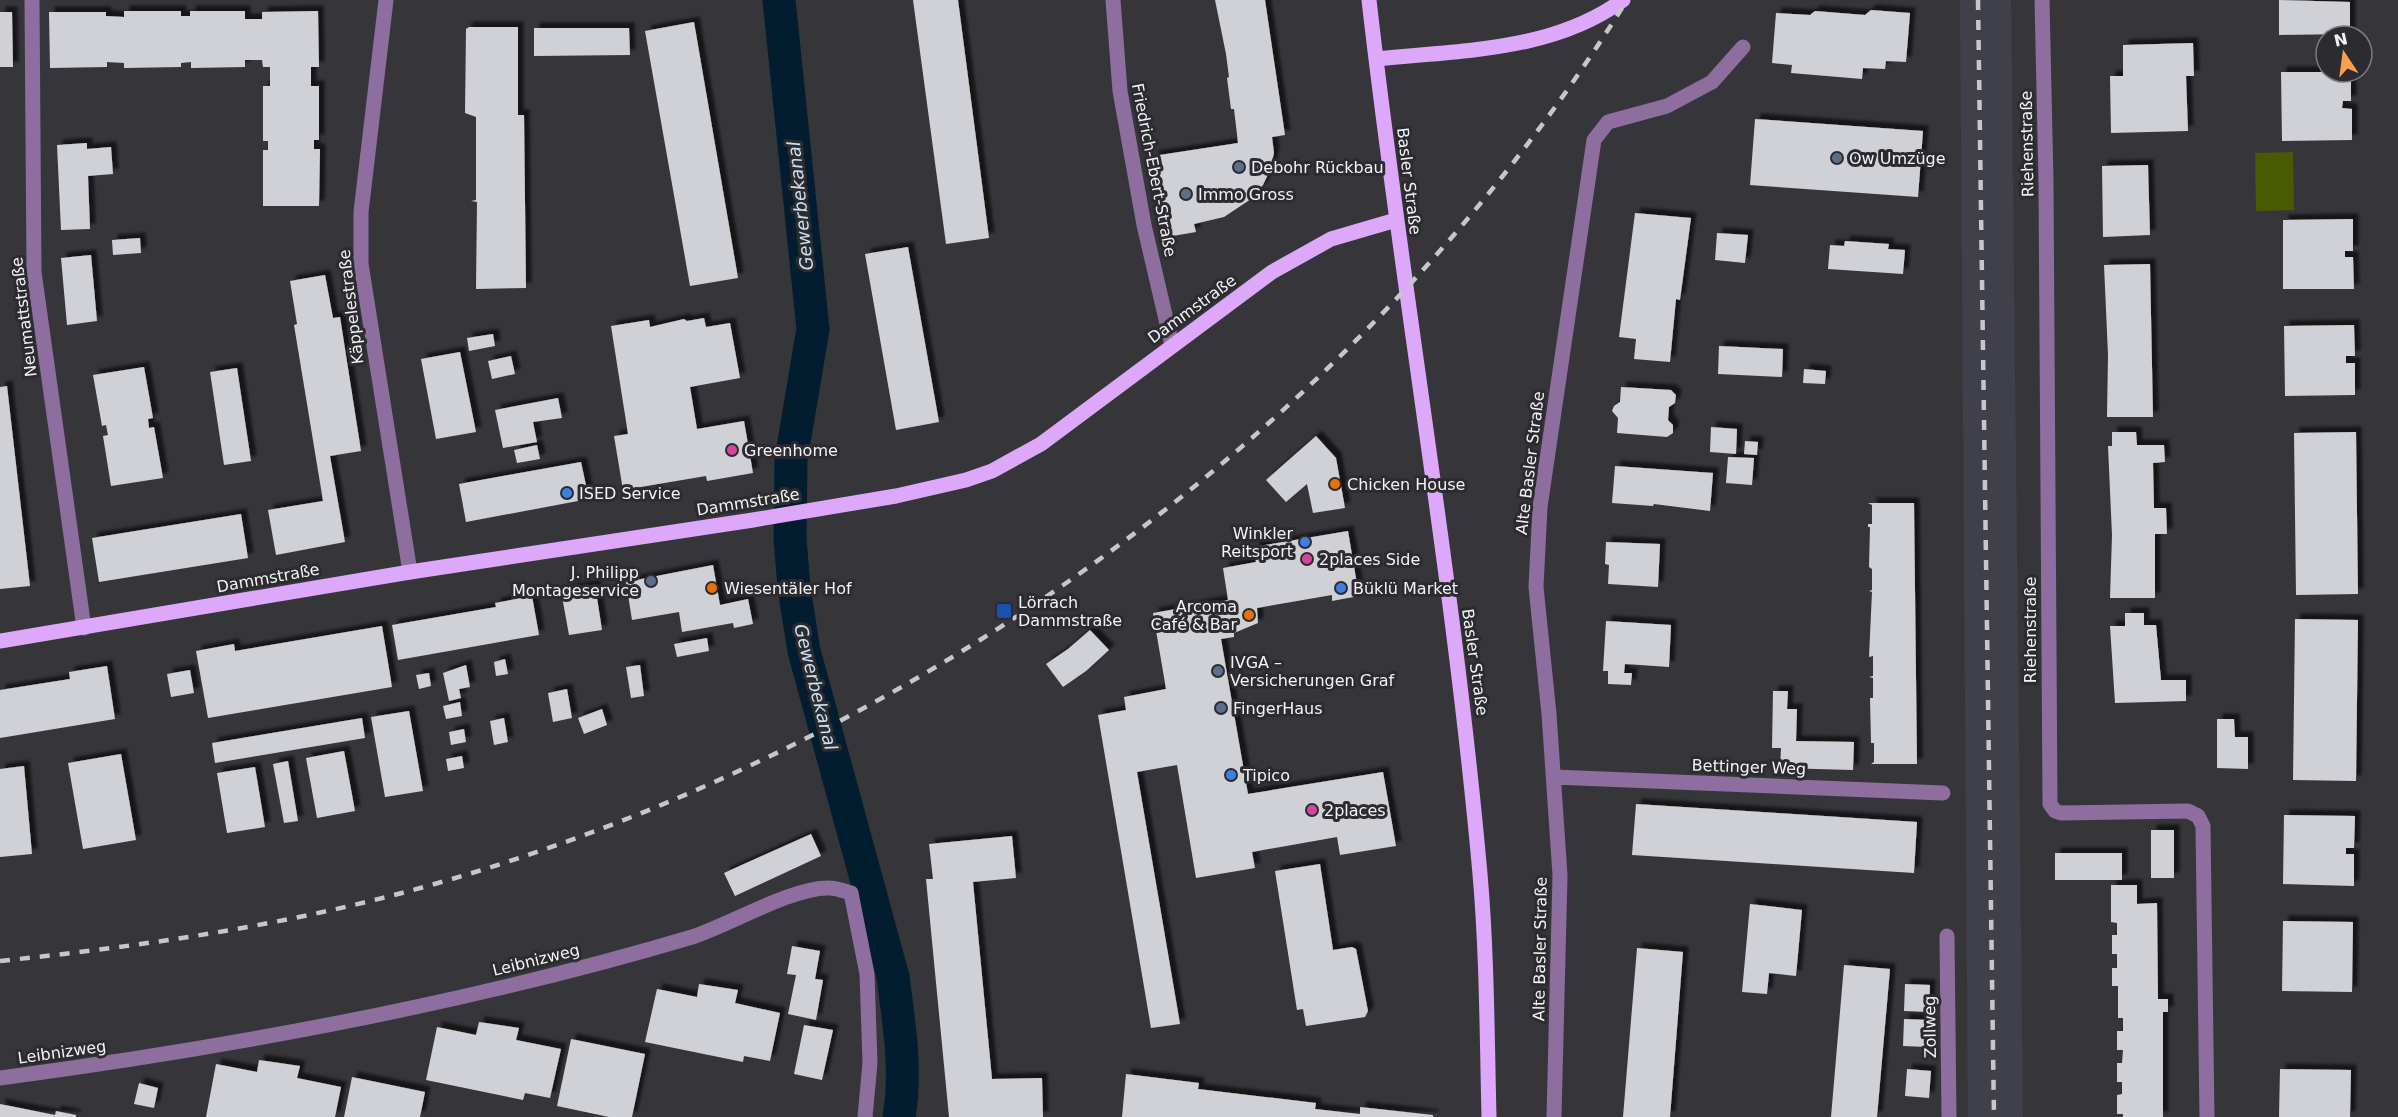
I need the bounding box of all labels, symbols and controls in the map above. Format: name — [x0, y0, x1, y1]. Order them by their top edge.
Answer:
north arrow — [2314, 24, 2374, 84]
text: N — [2332, 29, 2349, 51]
street label: Friedrich-Ebert-Straße — [1128, 82, 1180, 258]
street label: Riehenstraße — [2017, 91, 2037, 197]
street label: Basler Straße — [1393, 126, 1425, 236]
water label: Gewerbekanal — [783, 140, 817, 272]
place label: Ow Umzüge — [1849, 149, 1946, 168]
marker: Ow Umzüge — [1830, 151, 1844, 165]
place label: Debohr Rückbau — [1251, 158, 1384, 177]
marker: Debohr Rückbau — [1232, 160, 1246, 174]
place label: Immo Gross — [1198, 185, 1294, 204]
marker: Immo Gross — [1179, 187, 1193, 201]
street label: Käppelestraße — [335, 249, 367, 365]
street label: Neumattstraße — [7, 256, 41, 378]
street label: Dammstraße — [1144, 271, 1240, 347]
street label: Alte Basler Straße — [1512, 390, 1548, 536]
place label: Greenhome — [744, 441, 838, 460]
marker: Greenhome — [725, 443, 739, 457]
place label: Chicken House — [1347, 475, 1465, 494]
marker: Chicken House — [1328, 477, 1342, 491]
place label: ISED Service — [579, 484, 681, 503]
street label: Dammstraße — [695, 484, 801, 520]
marker: ISED Service — [560, 486, 574, 500]
place label: Winkler Reitsport — [1221, 524, 1293, 561]
marker: Winkler Reitsport — [1298, 535, 1312, 549]
place label: 2places Side — [1319, 550, 1420, 569]
marker: 2places Side — [1300, 552, 1314, 566]
street label: Dammstraße — [215, 560, 321, 596]
place label: J. Philipp Montageservice — [512, 563, 639, 600]
marker: J. Philipp Montageservice — [644, 574, 658, 588]
street label: Riehenstraße — [2021, 577, 2040, 683]
place label: Wiesentäler Hof — [724, 579, 852, 598]
place label: Büklü Market — [1353, 579, 1458, 598]
marker: Wiesentäler Hof — [705, 581, 719, 595]
marker: Büklü Market — [1334, 581, 1348, 595]
place label: Lörrach Dammstraße — [1018, 593, 1122, 630]
place label: Arcoma Café & Bar — [1151, 597, 1237, 634]
marker: Lörrach Dammstraße — [995, 602, 1013, 620]
street label: Basler Straße — [1458, 607, 1492, 717]
marker: Arcoma Café & Bar — [1242, 608, 1256, 622]
water label: Gewerbekanal — [790, 622, 842, 752]
place label: IVGA – Versicherungen Graf — [1230, 653, 1395, 690]
marker: IVGA – Versicherungen Graf — [1211, 664, 1225, 678]
place label: FingerHaus — [1233, 699, 1323, 718]
marker: FingerHaus — [1214, 701, 1228, 715]
street label: Bettinger Weg — [1691, 756, 1807, 778]
place label: Tipico — [1242, 766, 1290, 785]
marker: Tipico — [1224, 768, 1238, 782]
place label: 2places — [1324, 801, 1386, 820]
marker: 2places — [1305, 803, 1319, 817]
street label: Alte Basler Straße — [1529, 877, 1551, 1021]
street label: Leibnizweg — [490, 940, 582, 980]
street label: Zollweg — [1920, 995, 1940, 1059]
street label: Leibnizweg — [17, 1036, 107, 1068]

